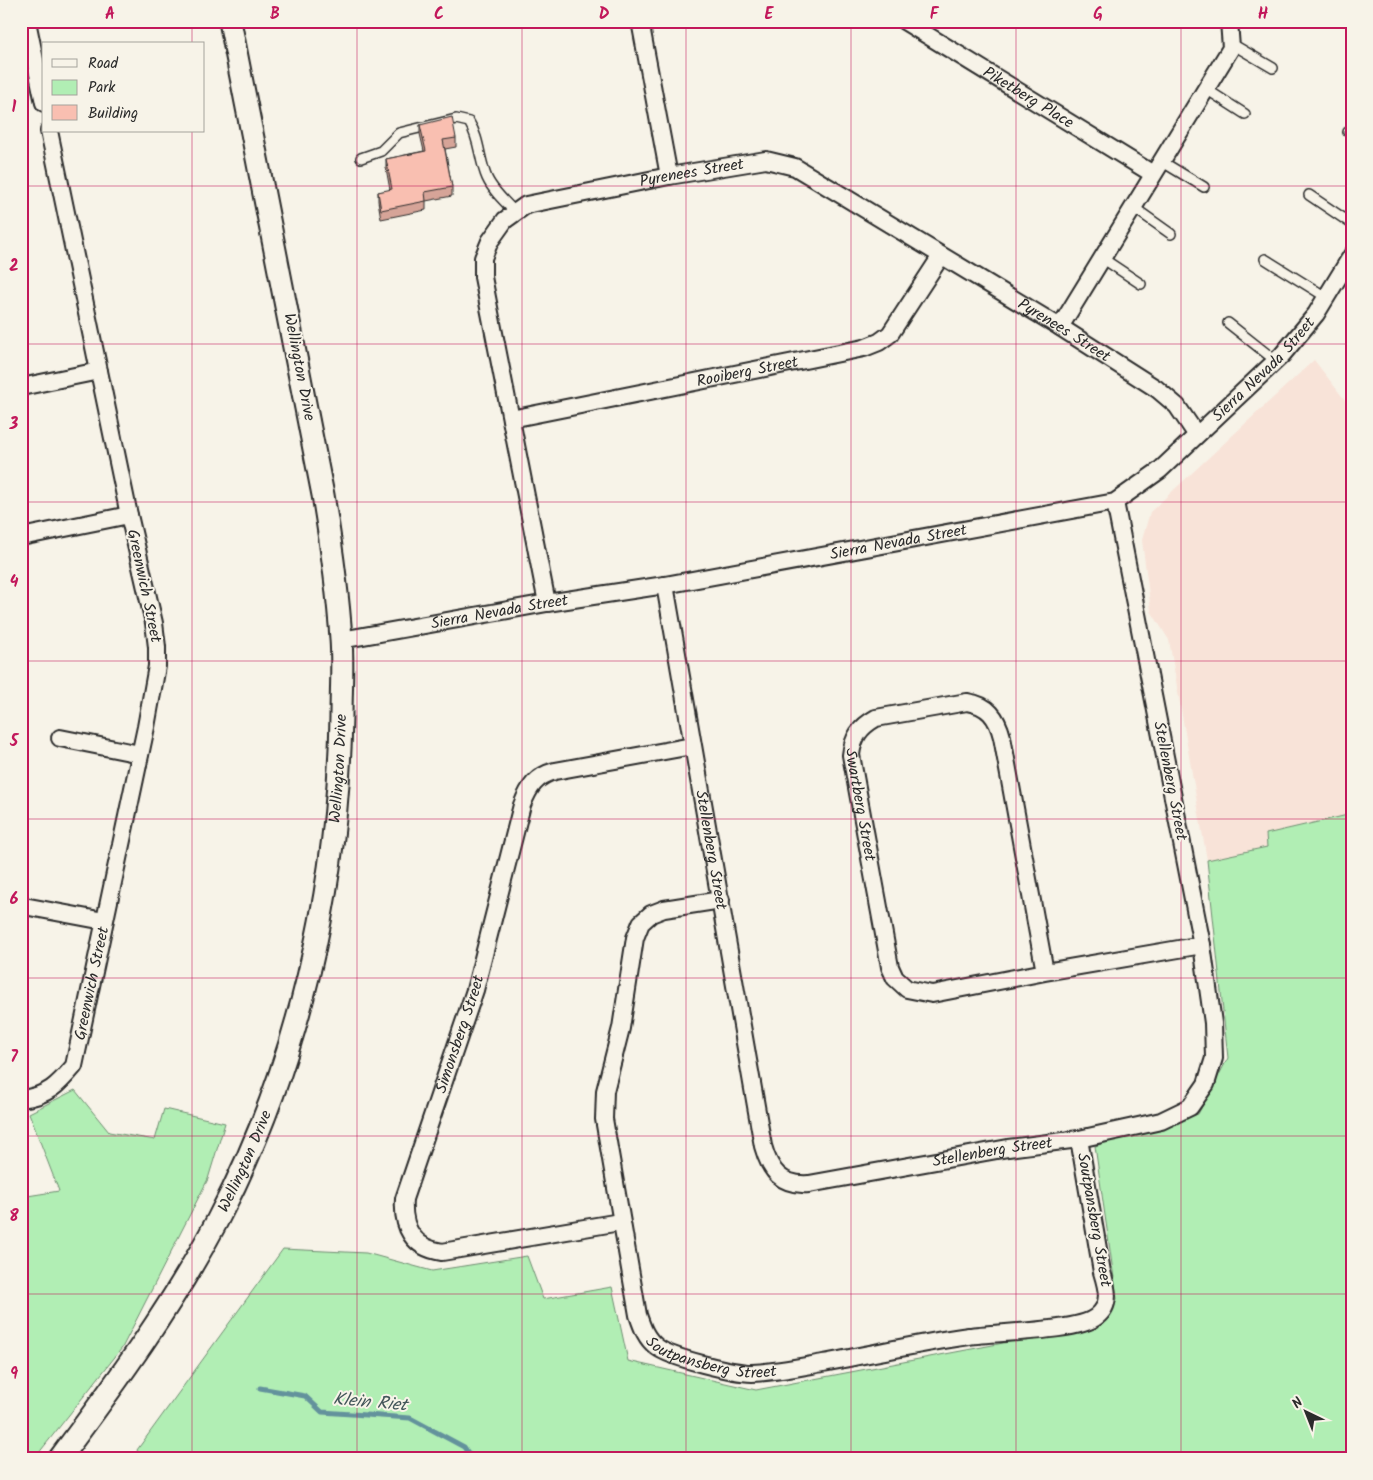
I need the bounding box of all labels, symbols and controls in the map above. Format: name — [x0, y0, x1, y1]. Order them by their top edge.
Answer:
text: A — [105, 2, 115, 27]
text: B — [270, 2, 280, 27]
text: C — [434, 2, 444, 27]
text: D — [599, 2, 610, 27]
text: E — [765, 2, 775, 27]
text: F — [930, 2, 940, 27]
text: G — [1093, 2, 1103, 27]
text: H — [1258, 2, 1268, 27]
legend — [42, 42, 205, 132]
text: Road — [88, 52, 119, 76]
street label: Piketberg Place — [978, 60, 1079, 135]
text: Park — [88, 76, 116, 100]
text: 1 — [12, 95, 17, 120]
text: Building — [88, 102, 138, 126]
street label: Pyrenees Street — [637, 151, 746, 194]
text: 2 — [9, 254, 19, 279]
street label: Pyrenees Street — [1013, 292, 1116, 369]
street label: Wellington Drive — [276, 311, 322, 423]
street label: Sierra Nevada Street — [1206, 311, 1322, 428]
street label: Rooiberg Street — [694, 349, 801, 394]
text: 3 — [9, 412, 19, 437]
street label: Sierra Nevada Street — [828, 517, 970, 567]
street label: Greenwich Street — [120, 527, 168, 646]
text: 4 — [10, 570, 19, 595]
street label: Sierra Nevada Street — [429, 587, 571, 636]
street label: Wellington Drive — [322, 714, 354, 824]
street label: Stellenberg Street — [1146, 719, 1194, 844]
text: 5 — [9, 729, 20, 754]
street label: Swartberg Street — [838, 747, 883, 864]
street label: Stellenberg Street — [689, 788, 734, 913]
text: 6 — [10, 887, 19, 912]
street label: Greenwich Street — [67, 924, 116, 1042]
street label: Simonsberg Street — [428, 972, 491, 1097]
text: 7 — [10, 1045, 18, 1070]
street label: Wellington Drive — [211, 1107, 278, 1217]
street label: Stellenberg Street — [931, 1130, 1055, 1174]
street label: Soutpansberg Street — [1070, 1151, 1118, 1290]
text: 8 — [9, 1204, 19, 1229]
street label: Soutpansberg Street — [639, 1330, 779, 1386]
text: 9 — [10, 1362, 18, 1387]
water label: Klein Riet — [332, 1385, 411, 1421]
north arrow — [1280, 1388, 1330, 1438]
text: N — [1287, 1392, 1309, 1414]

